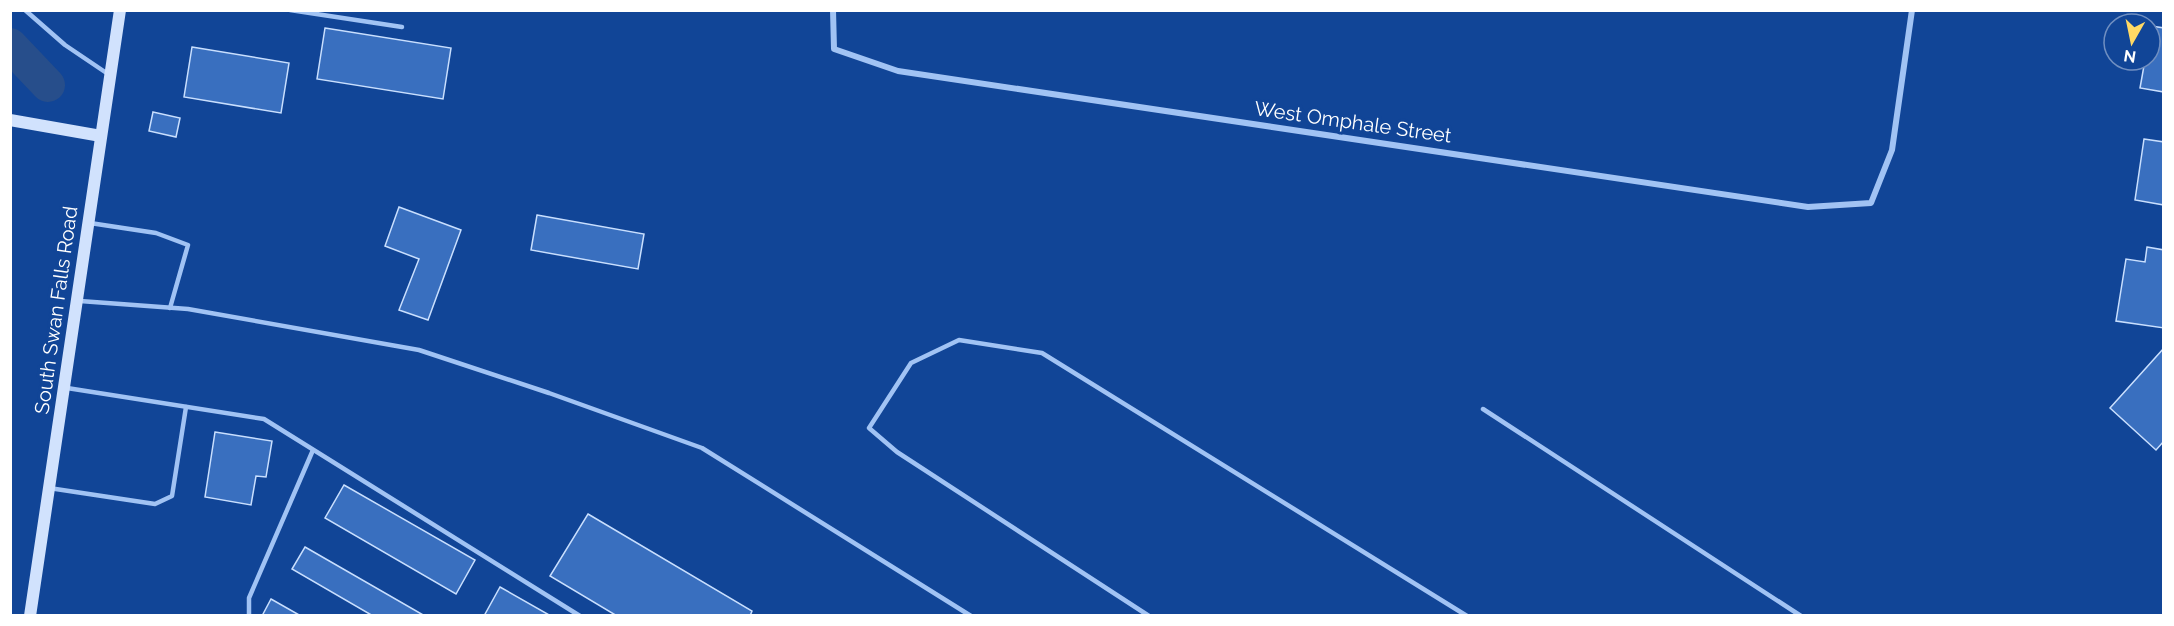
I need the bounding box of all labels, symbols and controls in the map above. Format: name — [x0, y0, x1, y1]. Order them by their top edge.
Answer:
north arrow — [2102, 12, 2162, 72]
text: N — [2122, 46, 2137, 67]
street label: West Omphale Street — [1253, 96, 1453, 148]
street label: South Swan Falls Road — [30, 204, 82, 416]

